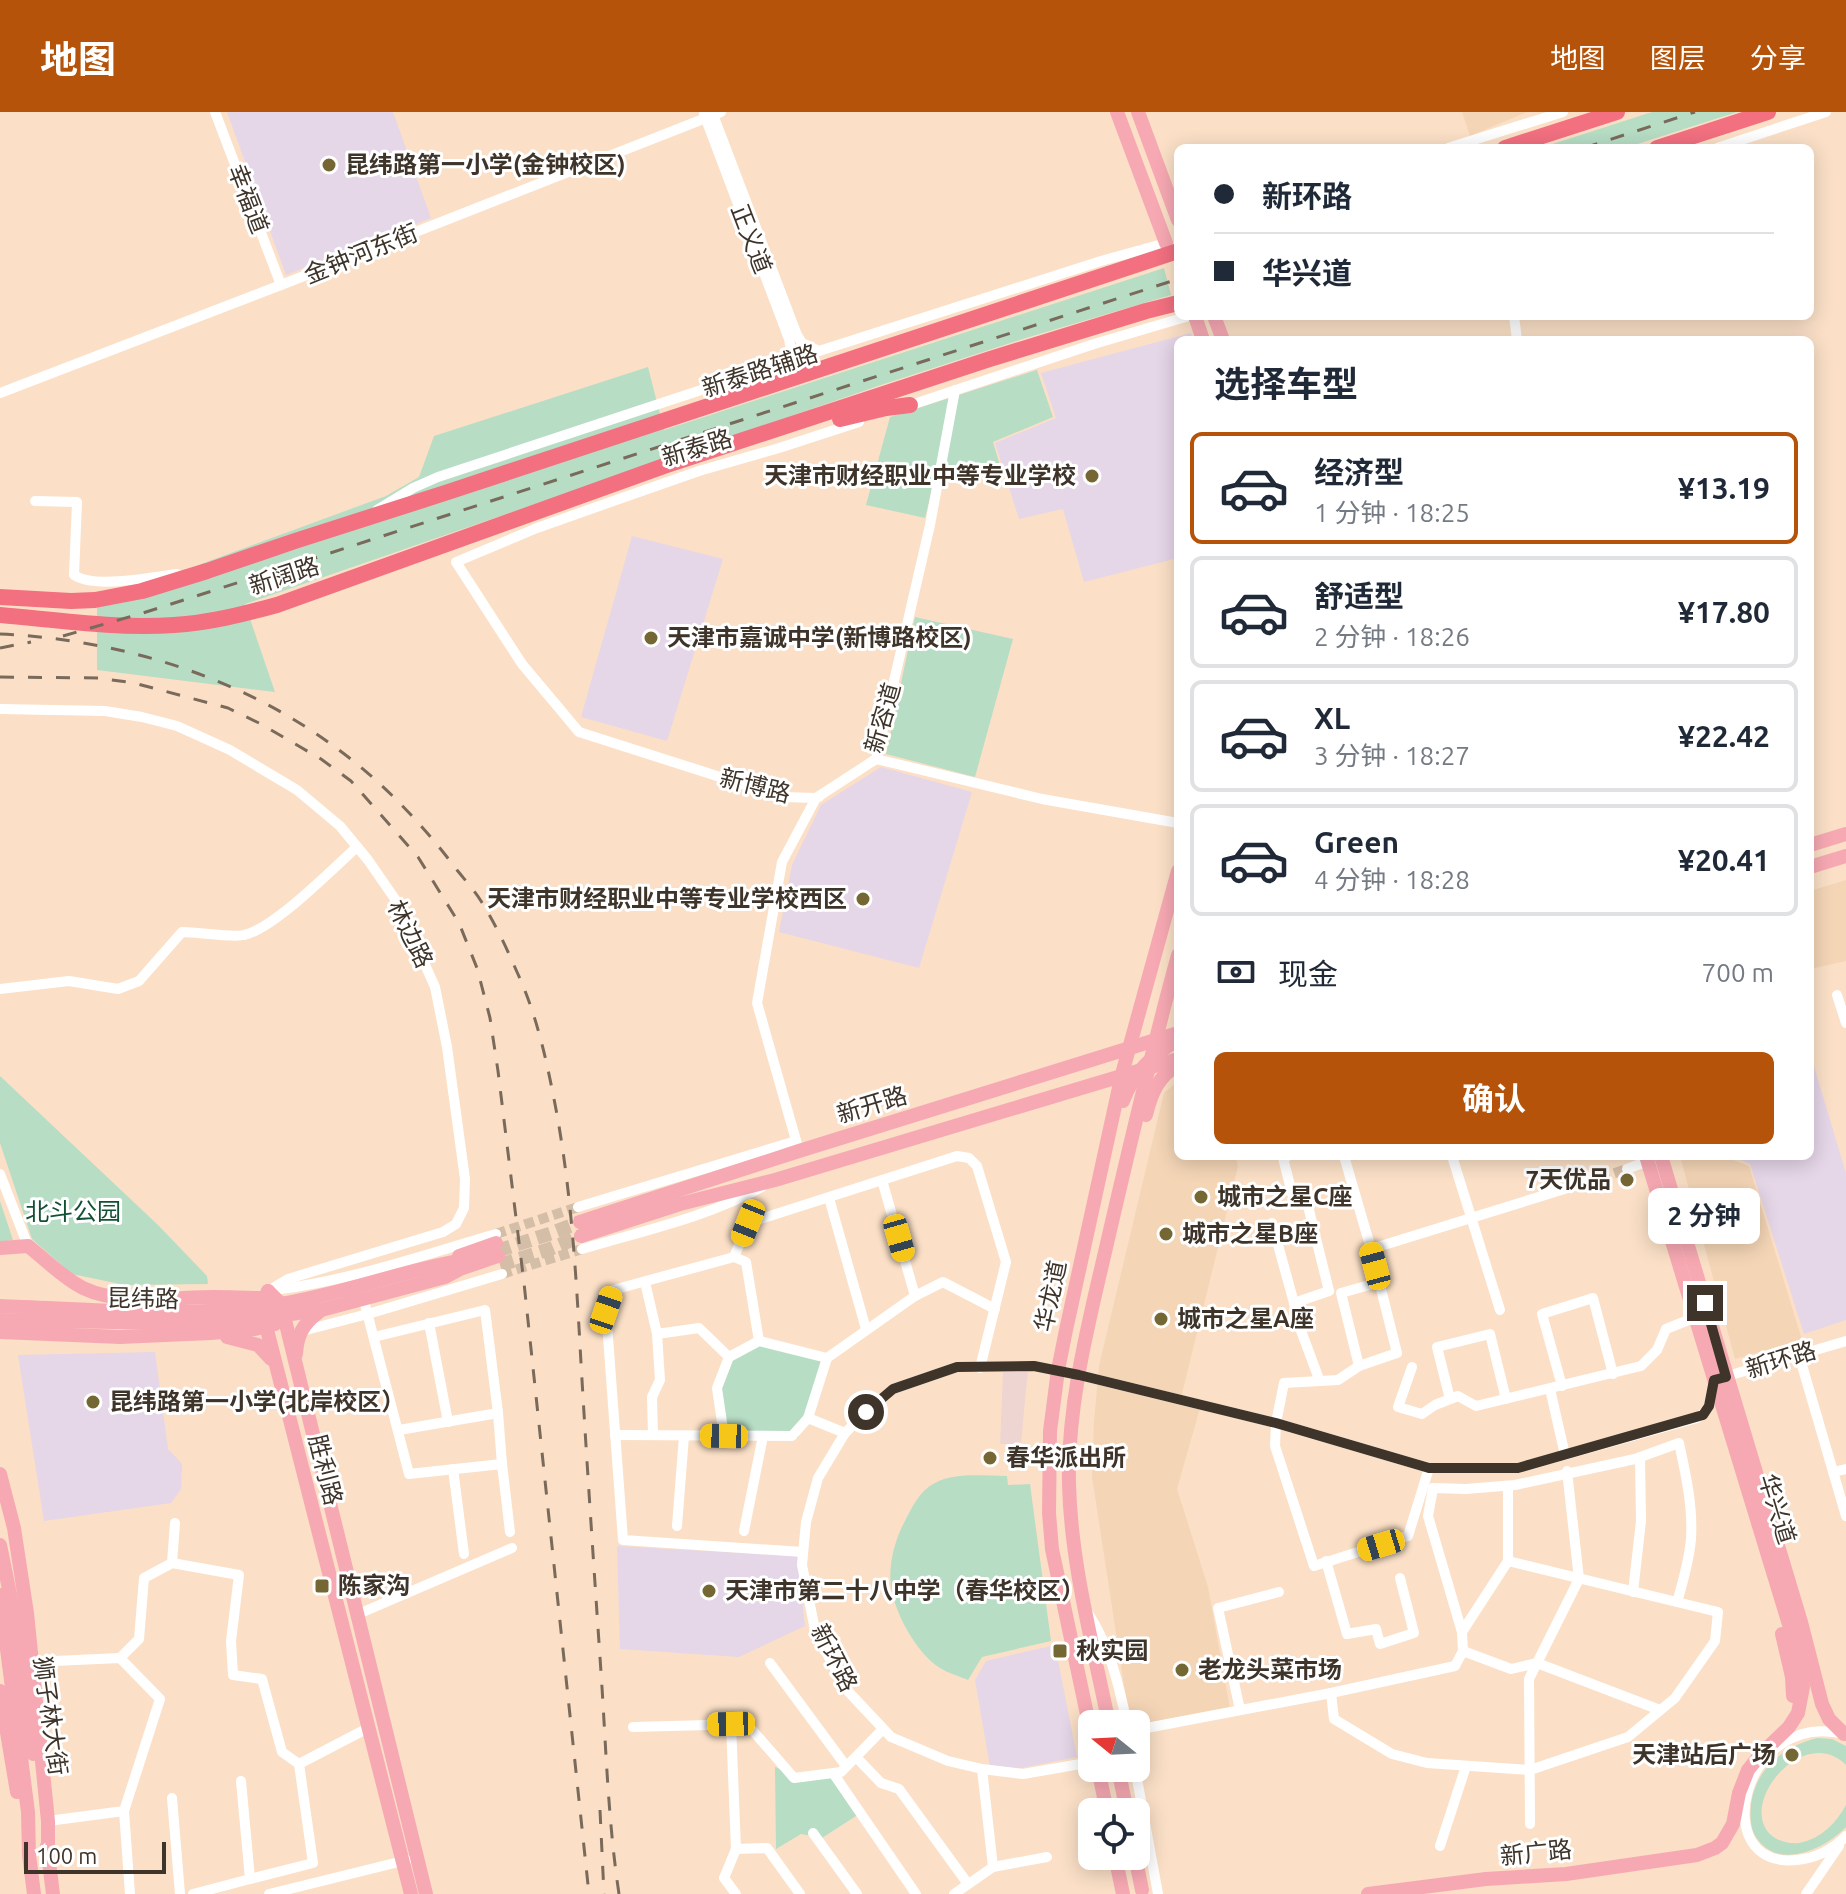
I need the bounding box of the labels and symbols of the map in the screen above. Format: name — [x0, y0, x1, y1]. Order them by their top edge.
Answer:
place label: 昆纬路第一小学(金钟校区) — [345, 151, 626, 178]
marker: 昆纬路第一小学(金钟校区) — [320, 156, 338, 174]
street label: 幸福道 — [223, 160, 274, 237]
street label: 正义道 — [726, 200, 777, 277]
street label: 金钟河东街 — [300, 219, 422, 289]
street label: 新泰路辅路 — [699, 339, 821, 402]
street label: 新泰路 — [658, 424, 735, 471]
place label: 天津市财经职业中等专业学校 — [764, 462, 1076, 489]
marker: 天津市财经职业中等专业学校 — [1083, 467, 1101, 485]
street label: 新阔路 — [245, 552, 322, 599]
place label: 天津市嘉诚中学(新博路校区) — [667, 624, 972, 651]
marker: 天津市嘉诚中学(新博路校区) — [642, 629, 660, 647]
street label: 新容道 — [860, 680, 905, 756]
street label: 新博路 — [717, 764, 793, 807]
place label: 天津市财经职业中等专业学校西区 — [487, 885, 847, 912]
marker: 天津市财经职业中等专业学校西区 — [854, 890, 872, 908]
street label: 林边路 — [383, 896, 438, 972]
street label: 新开路 — [833, 1081, 910, 1128]
place label: 7天优品 — [1525, 1166, 1611, 1193]
marker: 7天优品 — [1618, 1171, 1636, 1189]
place label: 城市之星C座 — [1217, 1183, 1352, 1210]
callout: 2 分钟 — [1649, 1187, 1761, 1243]
marker: 城市之星C座 — [1192, 1188, 1210, 1206]
car — [728, 1196, 768, 1250]
park label: 北斗公园 — [25, 1198, 121, 1225]
car — [881, 1212, 917, 1264]
place label: 城市之星B座 — [1182, 1220, 1318, 1247]
marker: 城市之星B座 — [1157, 1225, 1175, 1243]
car — [1357, 1240, 1393, 1292]
street label: 华龙道 — [1030, 1258, 1071, 1334]
car — [587, 1283, 625, 1337]
street label: 昆纬路 — [107, 1284, 179, 1313]
route end — [1687, 1285, 1723, 1321]
place label: 城市之星A座 — [1177, 1305, 1314, 1332]
marker: 城市之星A座 — [1152, 1310, 1170, 1328]
street label: 新环路 — [1742, 1336, 1819, 1383]
place label: 昆纬路第一小学(北岸校区） — [109, 1388, 405, 1415]
marker: 昆纬路第一小学(北岸校区） — [84, 1393, 102, 1411]
route start — [848, 1394, 884, 1430]
car — [700, 1424, 748, 1448]
street label: 胜利路 — [304, 1432, 347, 1508]
place label: 春华派出所 — [1006, 1444, 1126, 1471]
marker: 春华派出所 — [981, 1449, 999, 1467]
street label: 华兴道 — [1754, 1470, 1801, 1547]
car — [1355, 1527, 1407, 1563]
place label: 陈家沟 — [338, 1572, 410, 1599]
marker: 陈家沟 — [313, 1577, 331, 1595]
place label: 天津市第二十八中学（春华校区） — [725, 1577, 1085, 1604]
marker: 天津市第二十八中学（春华校区） — [700, 1582, 718, 1600]
street label: 新环路 — [806, 1620, 863, 1696]
place label: 秋实园 — [1076, 1637, 1148, 1664]
marker: 秋实园 — [1051, 1642, 1069, 1660]
street label: 狮子林大街 — [29, 1655, 72, 1777]
place label: 老龙头菜市场 — [1198, 1656, 1342, 1683]
marker: 老龙头菜市场 — [1173, 1661, 1191, 1679]
north arrow — [1078, 1710, 1150, 1782]
car — [707, 1712, 755, 1736]
place label: 天津站后广场 — [1632, 1741, 1776, 1768]
marker: 天津站后广场 — [1783, 1746, 1801, 1764]
street label: 新广路 — [1499, 1835, 1573, 1870]
scale bar — [24, 1838, 166, 1874]

